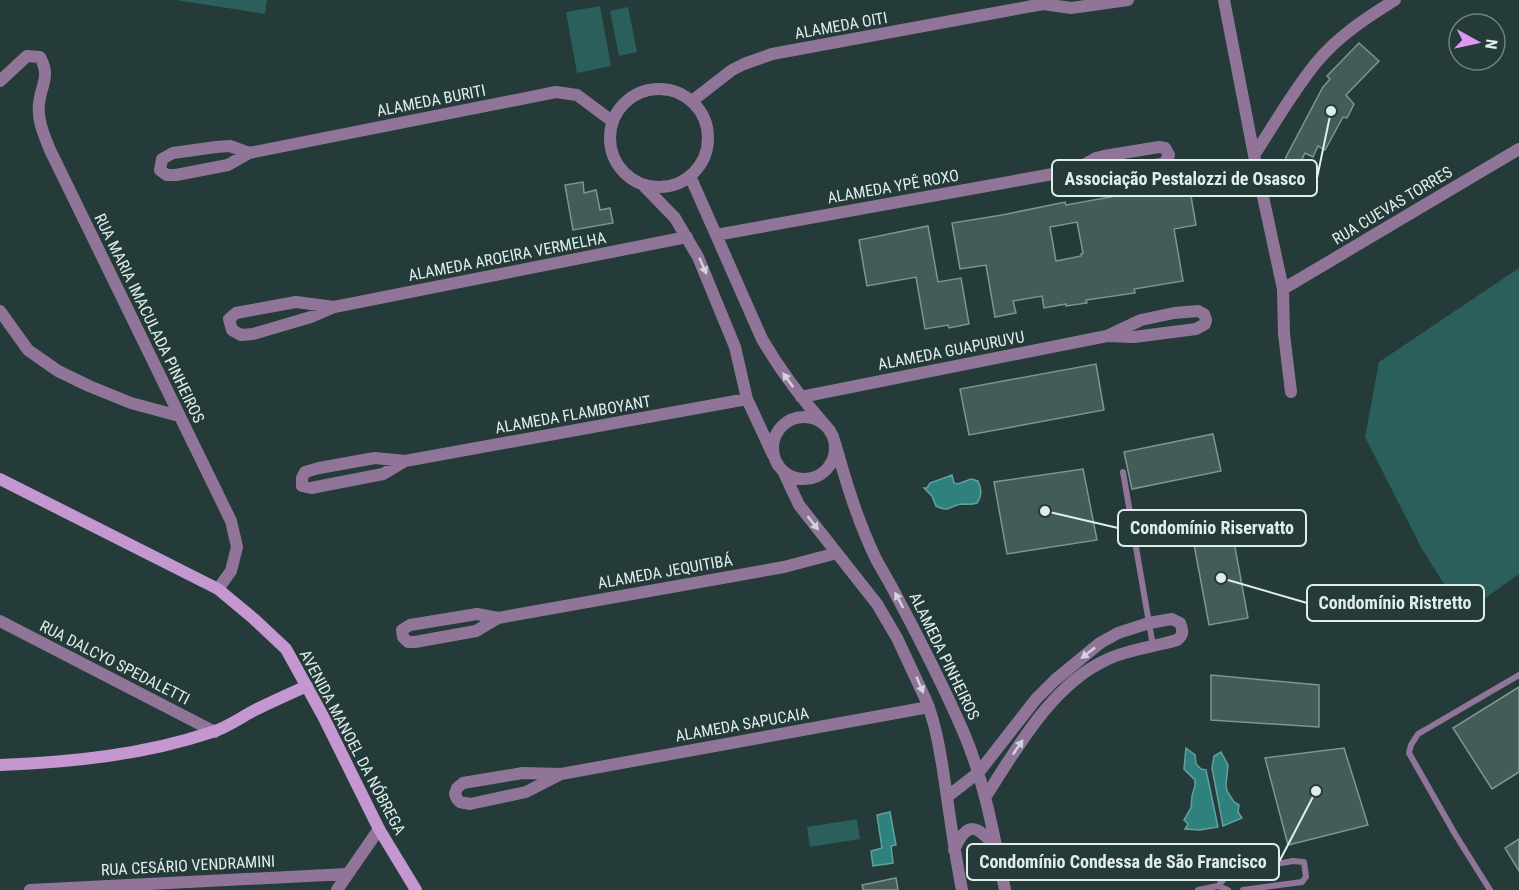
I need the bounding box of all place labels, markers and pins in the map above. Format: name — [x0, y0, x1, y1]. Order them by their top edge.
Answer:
callout: Associação Pestalozzi de Osasco — [1052, 160, 1317, 196]
callout: Condomínio Riservatto — [1118, 510, 1306, 546]
callout: Condomínio Ristretto — [1307, 585, 1484, 621]
callout: Condomínio Condessa de São Francisco — [967, 844, 1279, 880]

